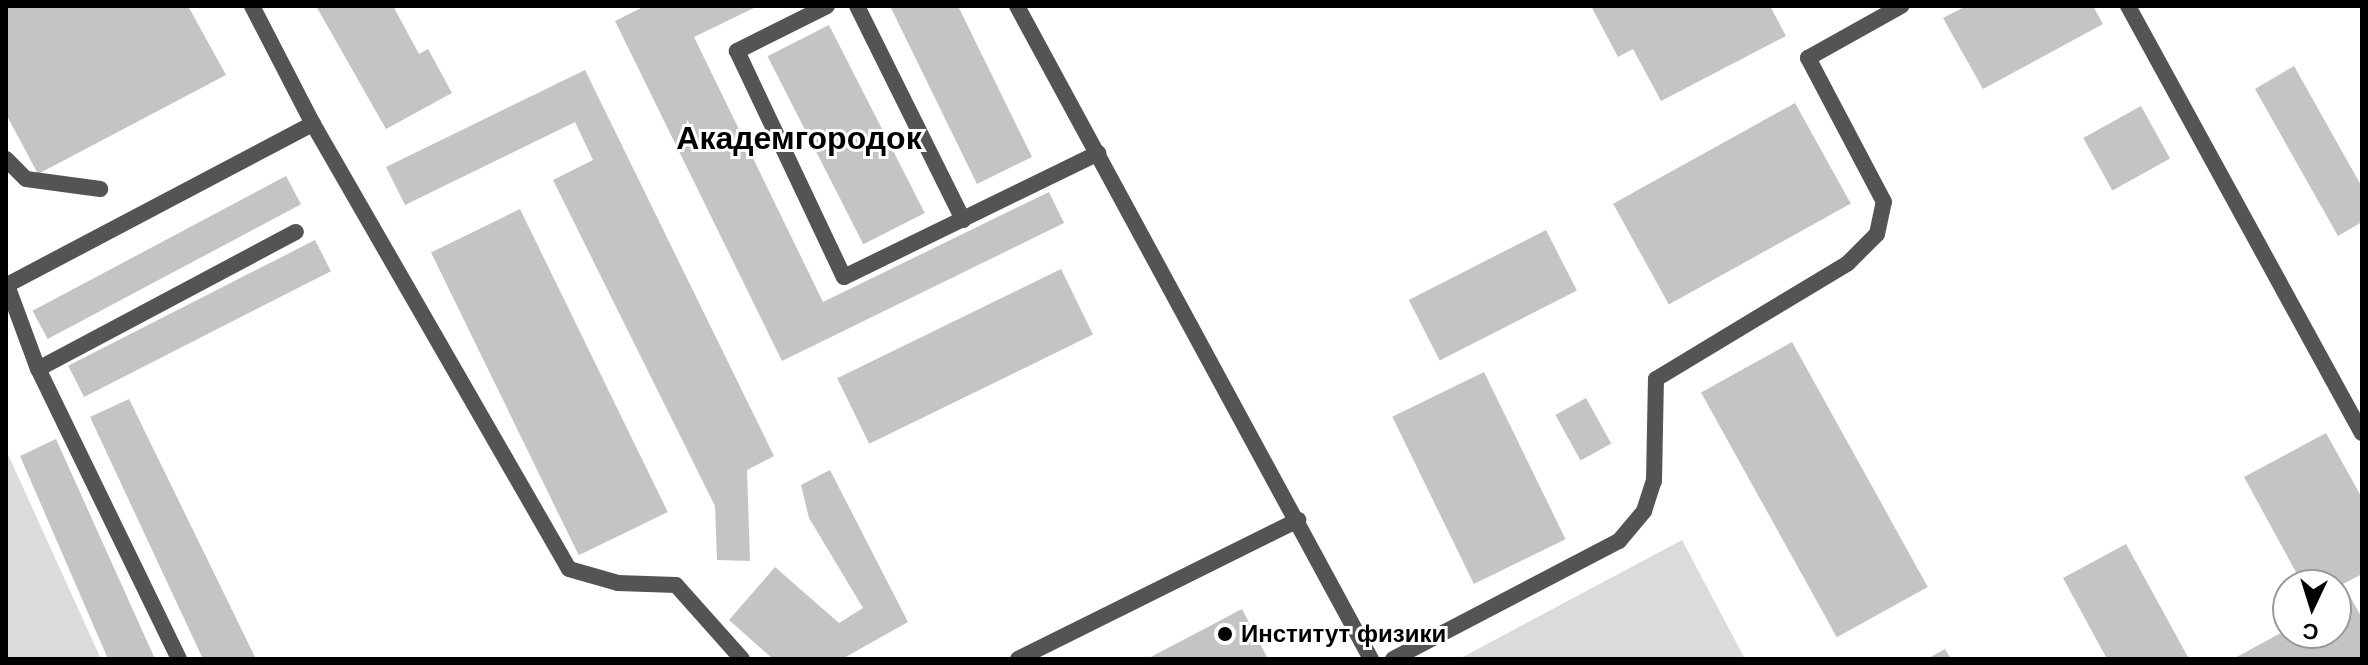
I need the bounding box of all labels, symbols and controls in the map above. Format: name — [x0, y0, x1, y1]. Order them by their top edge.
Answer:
district label: Академгородок — [676, 119, 922, 157]
north arrow — [2272, 569, 2352, 649]
text: С — [2302, 618, 2319, 644]
place label: Институт физики — [1241, 620, 1446, 648]
marker: Институт физики — [1216, 625, 1234, 643]

